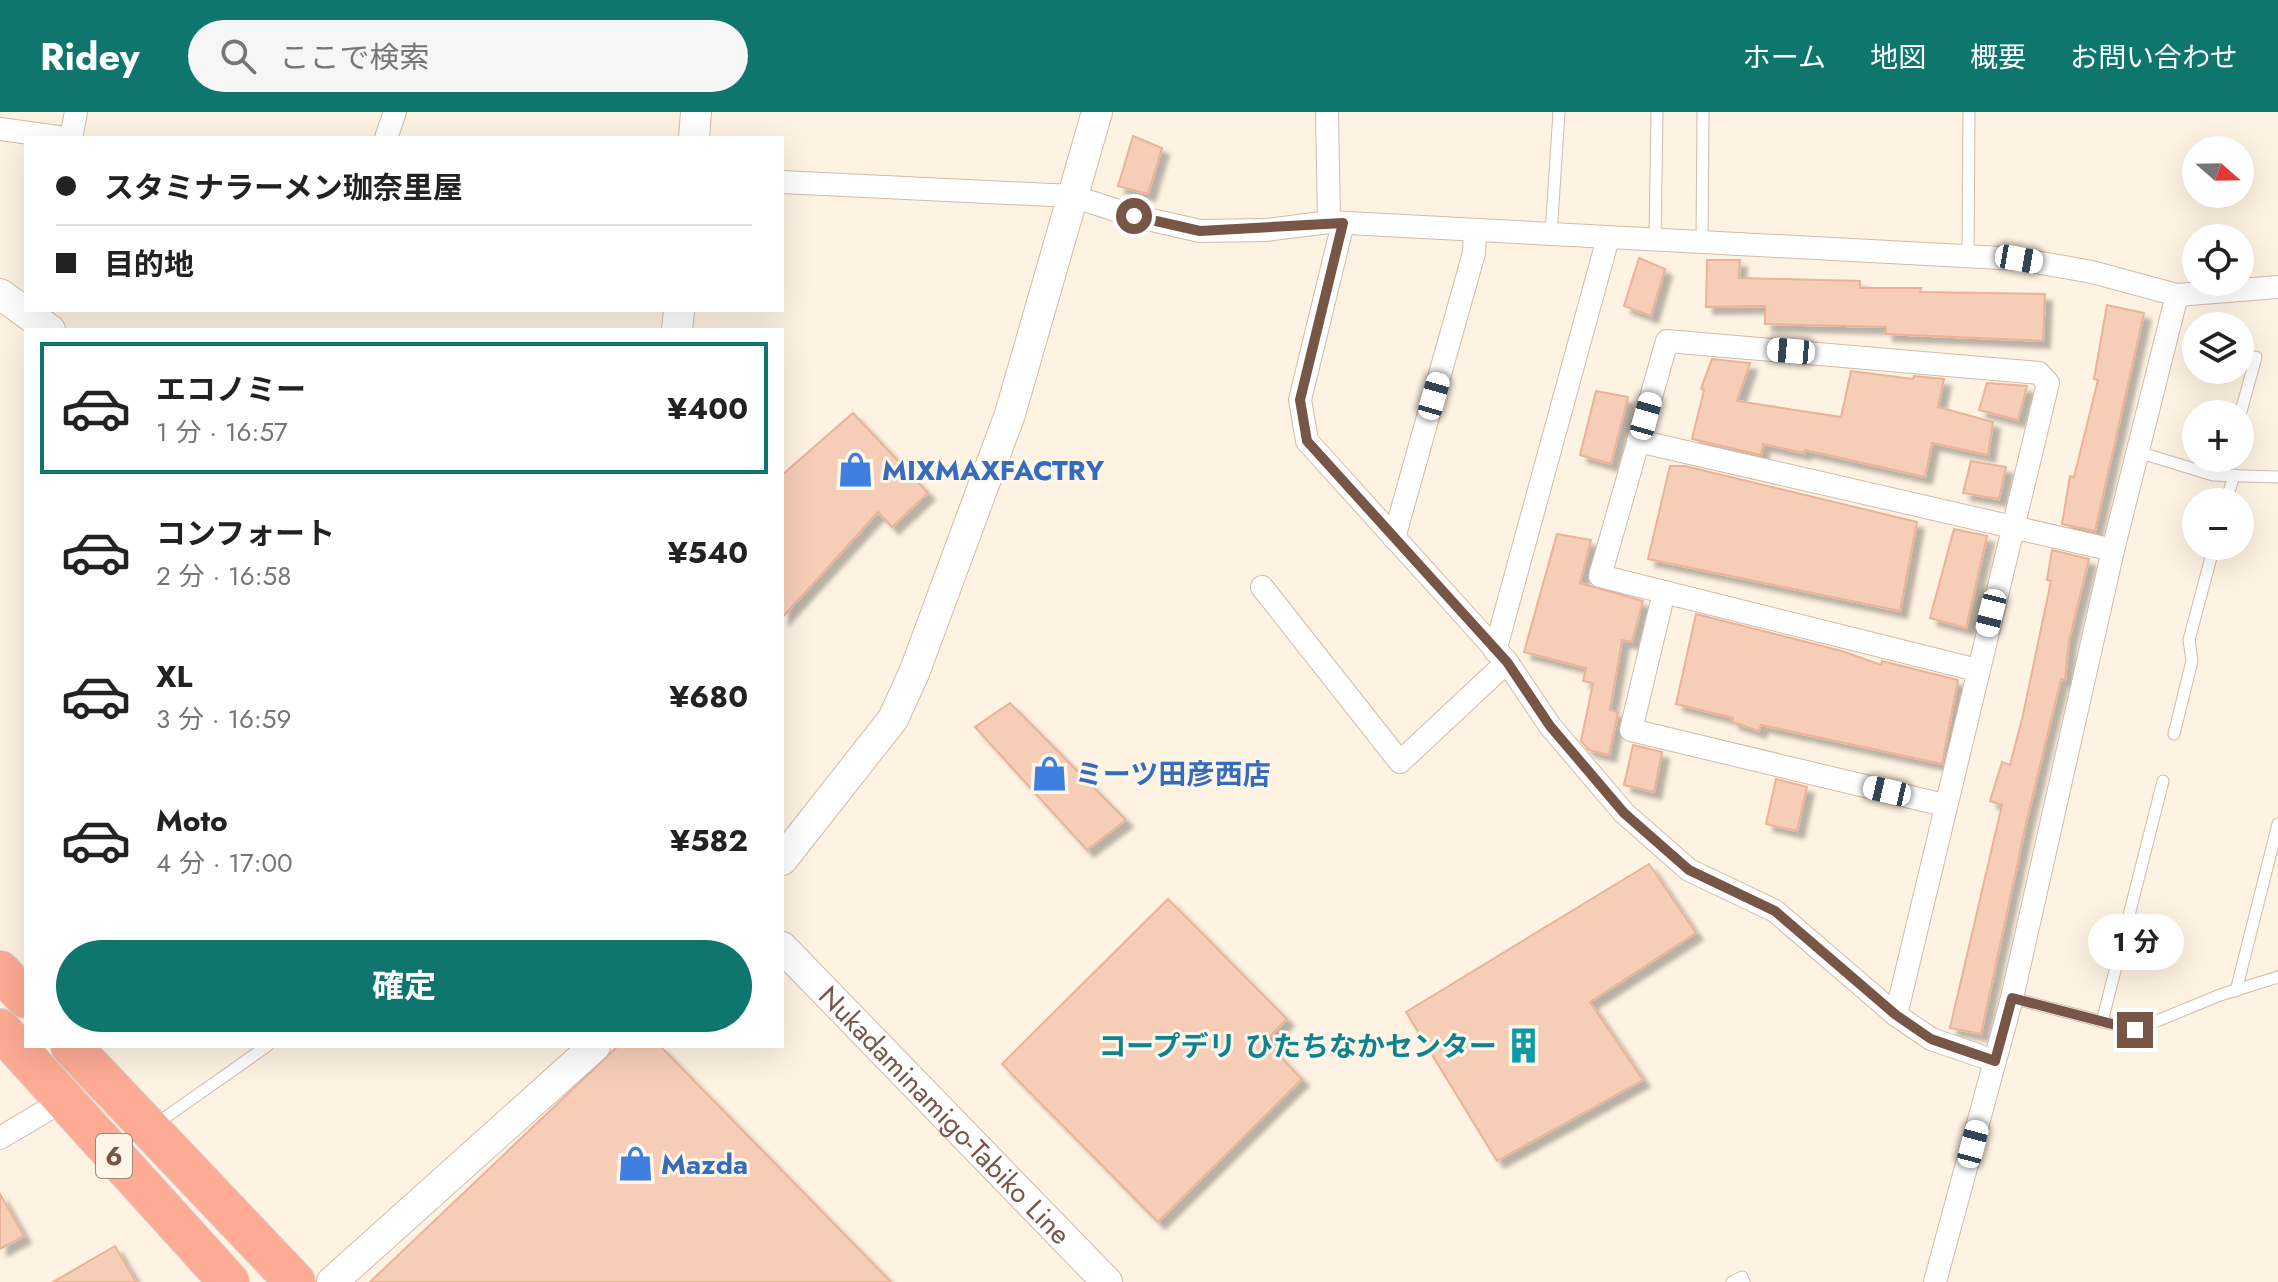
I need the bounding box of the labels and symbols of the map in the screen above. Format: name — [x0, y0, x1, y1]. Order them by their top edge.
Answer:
north arrow — [2182, 136, 2254, 208]
route start — [1116, 198, 1152, 234]
car — [1993, 243, 2045, 275]
car — [1766, 337, 1816, 365]
car — [1416, 370, 1452, 422]
car — [1628, 390, 1664, 442]
place label: MIXMAXFACTRY — [882, 450, 1105, 491]
shop icon: MIXMAXFACTRY — [837, 451, 875, 489]
car — [1974, 587, 2008, 639]
place label: ミーツ田彦西店 — [1075, 754, 1270, 795]
shop icon: ミーツ田彦西店 — [1030, 755, 1068, 793]
car — [1861, 774, 1913, 808]
callout: 1 分 — [2087, 914, 2183, 970]
street label: Nukadaminamigo-Tabiko Line — [809, 976, 1080, 1254]
route end — [2117, 1012, 2153, 1048]
place label: コープデリ ひたちなかセンター — [1098, 1026, 1497, 1067]
building icon: コープデリ ひたちなかセンター — [1504, 1027, 1542, 1065]
car — [1955, 1118, 1991, 1170]
road number: 6 — [96, 1134, 132, 1178]
place label: Mazda — [661, 1144, 748, 1185]
shop icon: Mazda — [616, 1145, 654, 1183]

